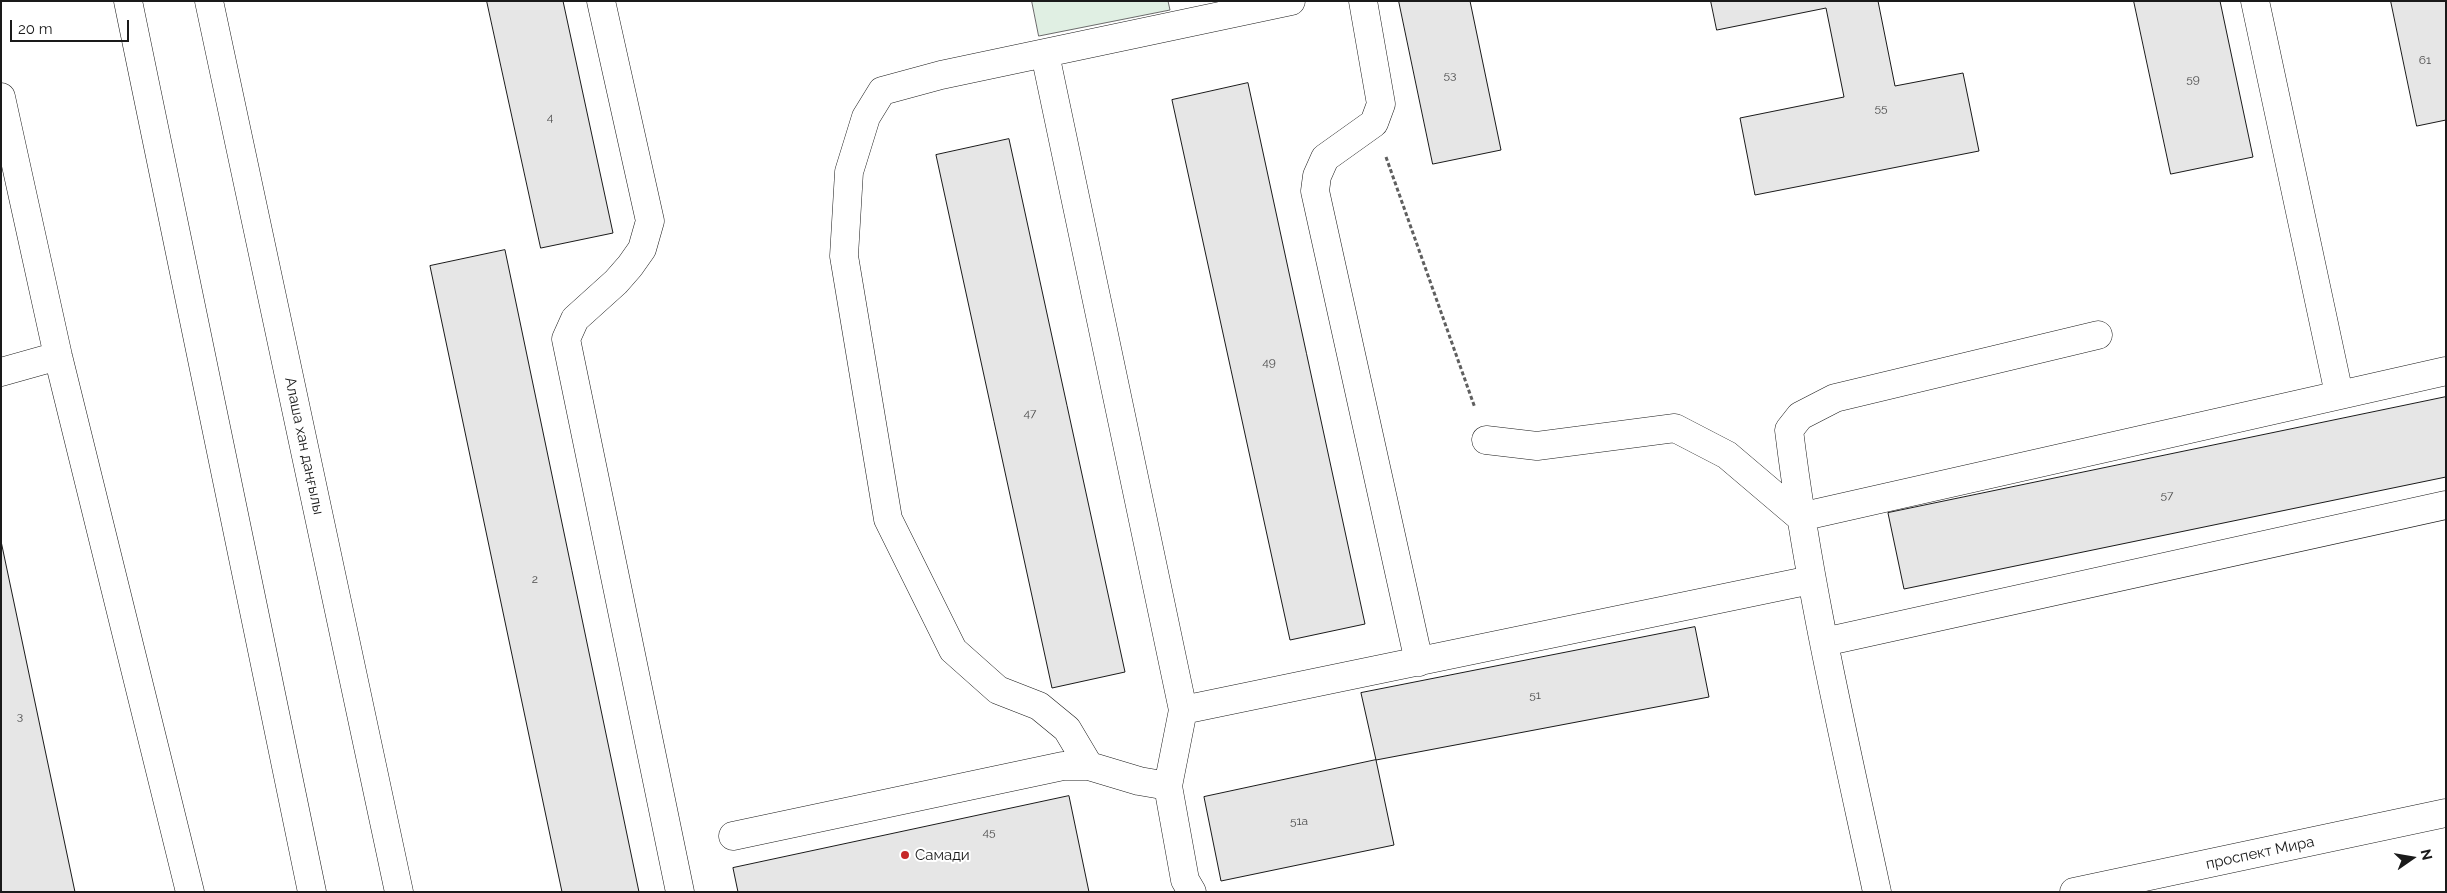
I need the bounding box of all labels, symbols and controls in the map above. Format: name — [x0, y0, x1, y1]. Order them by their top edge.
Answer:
scale bar — [12, 10, 131, 42]
text: 20 m — [18, 20, 53, 38]
house number: 61 — [2419, 53, 2431, 67]
house number: 53 — [1444, 68, 1456, 82]
house number: 59 — [2186, 72, 2200, 86]
house number: 55 — [1874, 101, 1888, 115]
house number: 4 — [547, 110, 553, 124]
house number: 49 — [1262, 355, 1276, 369]
street label: Алаша хан даңғылы — [281, 376, 327, 516]
house number: 47 — [1024, 406, 1036, 420]
house number: 57 — [2161, 488, 2173, 502]
house number: 2 — [532, 572, 538, 586]
house number: 51 — [1529, 688, 1541, 702]
house number: 3 — [17, 709, 23, 723]
house number: 51а — [1290, 814, 1308, 828]
house number: 45 — [982, 825, 996, 839]
street label: проспект Мира — [2204, 833, 2316, 873]
north arrow — [2387, 833, 2437, 883]
place label: Самади — [915, 846, 970, 864]
text: N — [2418, 848, 2436, 862]
marker: Самади — [899, 849, 911, 861]

